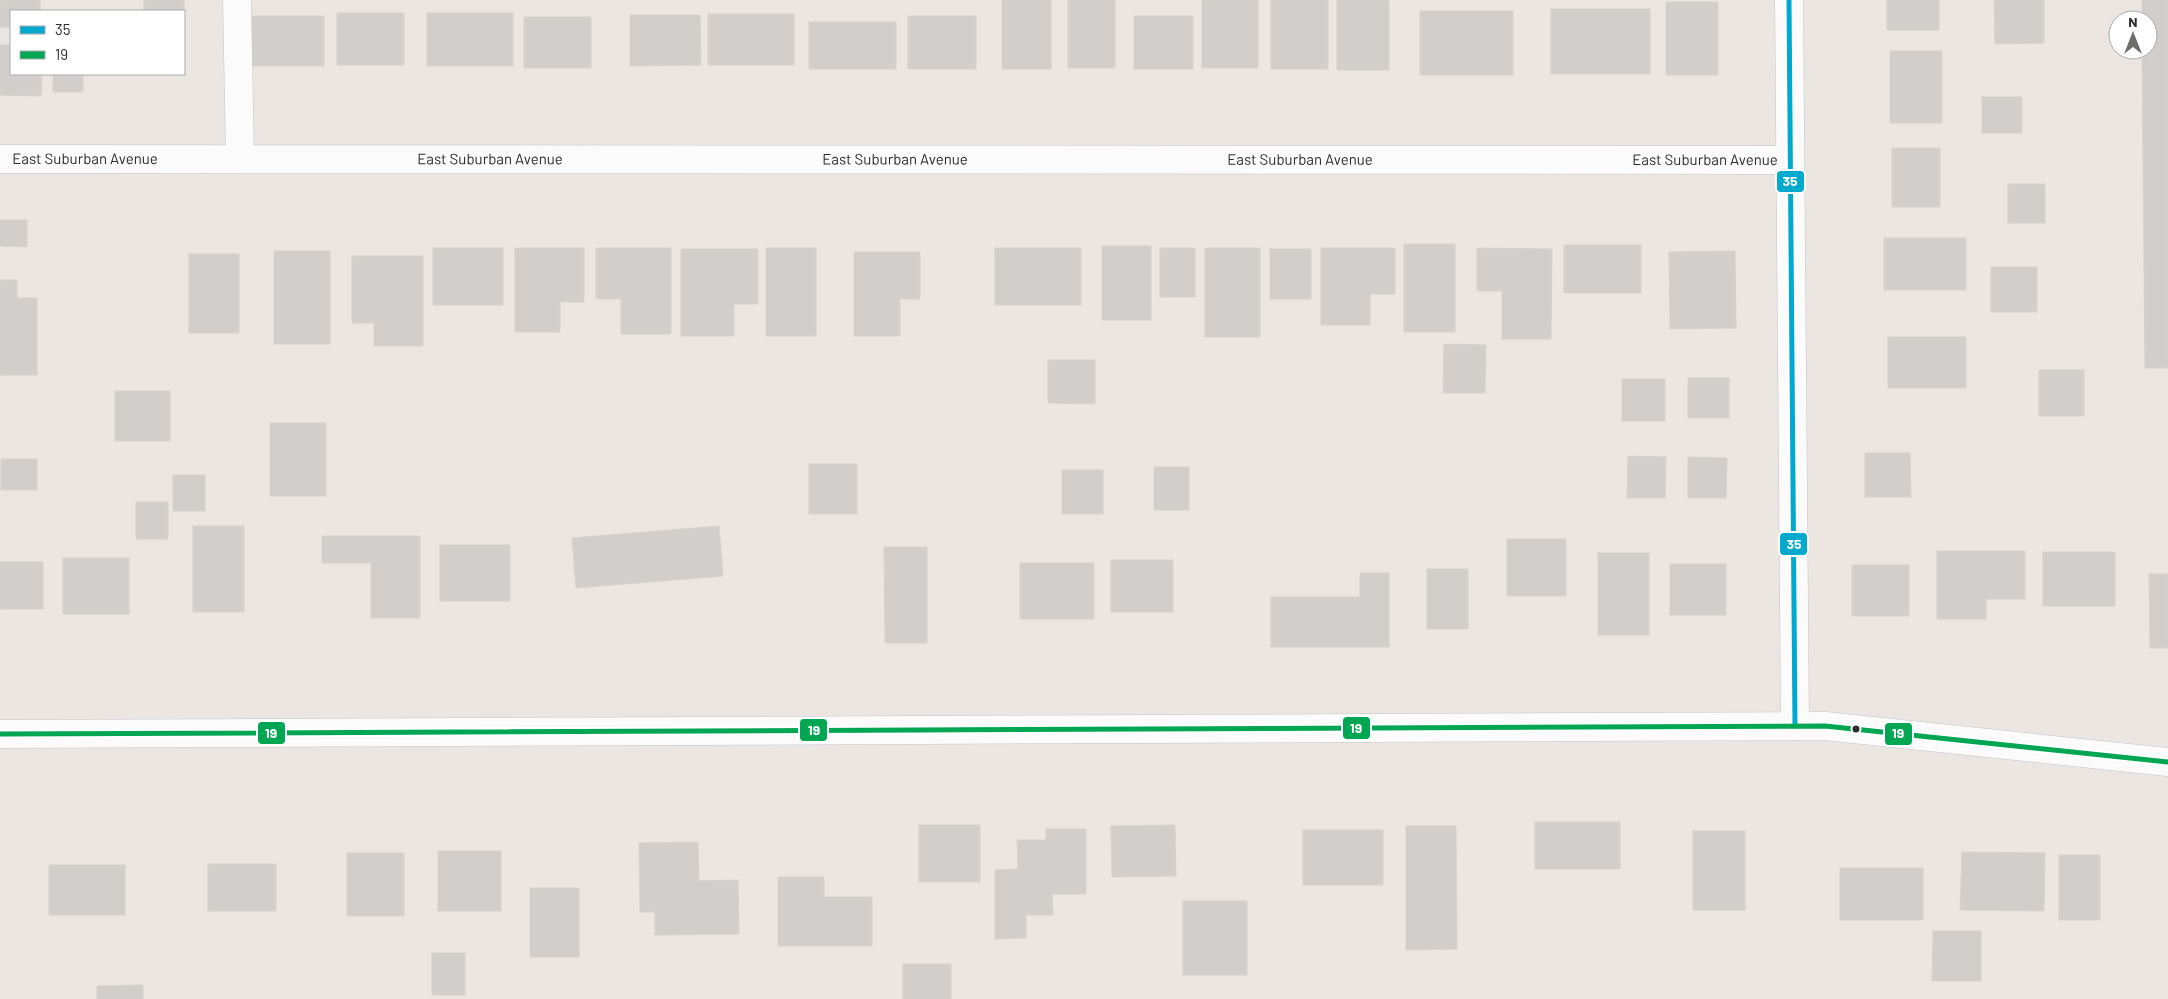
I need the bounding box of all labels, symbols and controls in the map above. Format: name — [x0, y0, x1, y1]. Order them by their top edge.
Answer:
legend — [10, 10, 185, 75]
north arrow — [2108, 10, 2158, 60]
text: N — [2128, 13, 2138, 30]
text: 35 — [55, 20, 70, 38]
text: 19 — [55, 45, 68, 63]
street label: East Suburban Avenue — [12, 149, 158, 167]
street label: East Suburban Avenue — [417, 149, 563, 167]
street label: East Suburban Avenue — [822, 149, 968, 168]
street label: East Suburban Avenue — [1227, 150, 1373, 168]
street label: East Suburban Avenue — [1632, 150, 1778, 168]
line badge: 35 — [1776, 170, 1805, 193]
text: 35 — [1782, 172, 1798, 189]
line badge: 35 — [1779, 532, 1808, 556]
text: 35 — [1786, 535, 1802, 552]
line badge: 19 — [1342, 716, 1371, 740]
line badge: 19 — [799, 718, 828, 742]
text: 19 — [1350, 719, 1362, 736]
line badge: 19 — [257, 721, 286, 745]
text: 19 — [808, 721, 820, 738]
line badge: 19 — [1884, 722, 1913, 746]
text: 19 — [265, 724, 277, 741]
unlabelled marker — [1851, 724, 1861, 734]
text: 19 — [1892, 724, 1904, 741]

